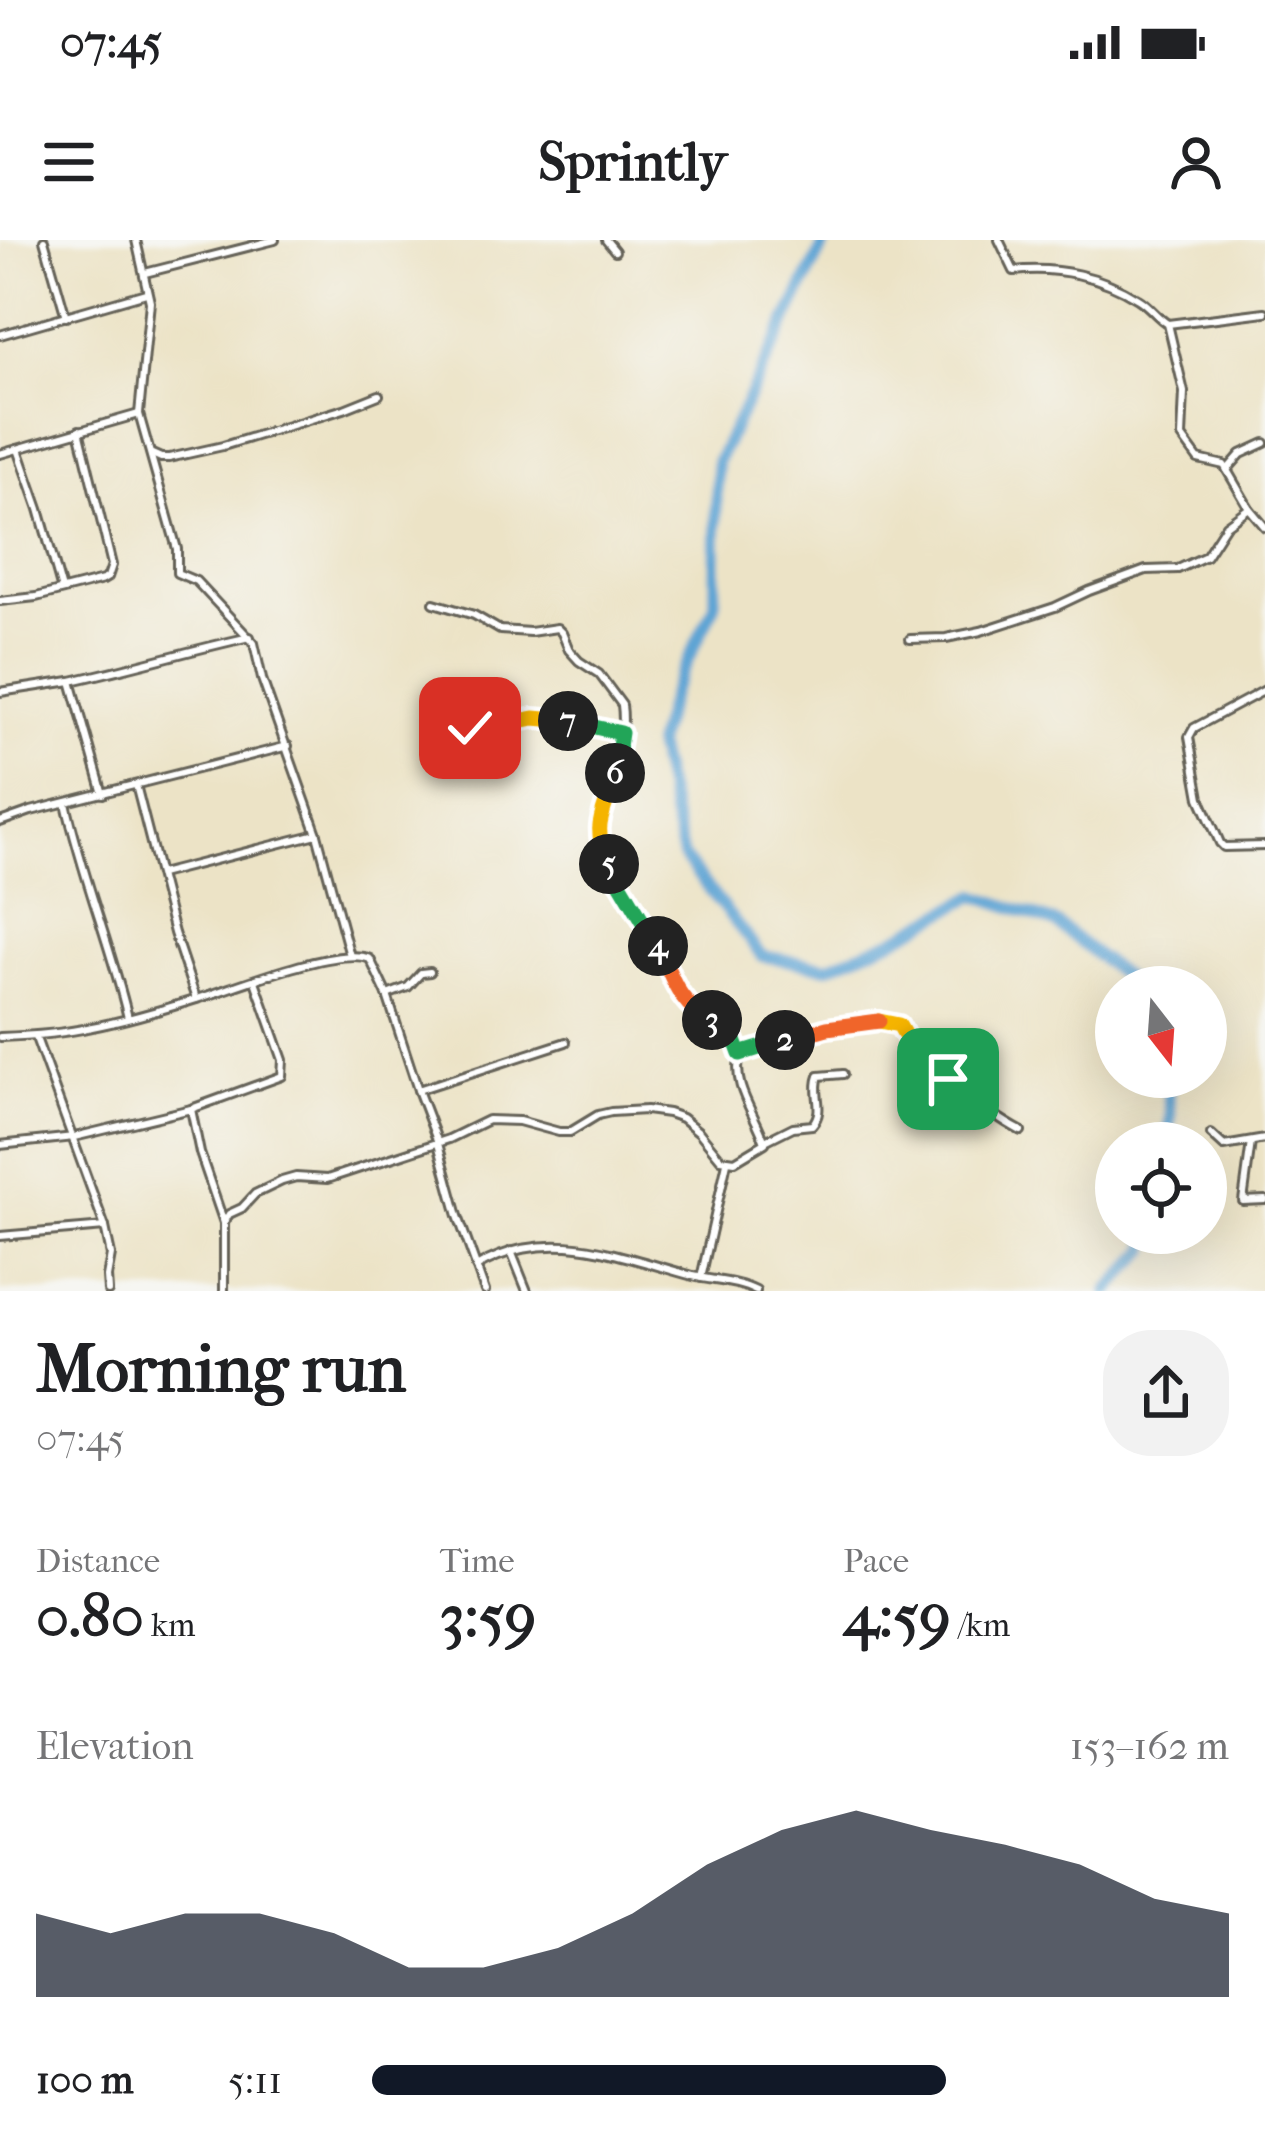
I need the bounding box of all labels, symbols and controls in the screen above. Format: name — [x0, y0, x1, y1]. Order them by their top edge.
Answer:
text: 07:45 — [60, 16, 162, 69]
icon: menu — [36, 129, 102, 195]
icon: person — [1163, 129, 1229, 195]
text: Sprintly — [538, 131, 727, 194]
pin — [419, 677, 521, 779]
pin: 7 — [538, 691, 598, 751]
icon: check — [437, 695, 503, 761]
text: 7 — [560, 701, 576, 740]
pin: 6 — [585, 743, 645, 803]
text: 6 — [606, 753, 624, 792]
pin: 5 — [579, 834, 639, 894]
text: 5 — [602, 844, 616, 883]
pin: 4 — [628, 916, 688, 976]
text: 4 — [648, 926, 668, 965]
north arrow — [1095, 966, 1227, 1098]
map controls — [1095, 966, 1227, 1254]
pin: 3 — [682, 990, 742, 1050]
text: 3 — [705, 1000, 719, 1039]
pin: 2 — [755, 1010, 815, 1070]
text: 2 — [777, 1020, 793, 1059]
pin — [897, 1028, 999, 1130]
icon: arrive — [915, 1046, 981, 1112]
button: locate — [1095, 1122, 1227, 1254]
button: share — [1103, 1330, 1229, 1456]
text: Morning run — [36, 1331, 406, 1408]
text: 07:45 — [36, 1415, 125, 1461]
text: Distance — [36, 1542, 160, 1581]
text: Time — [440, 1542, 515, 1581]
text: Pace — [843, 1542, 909, 1581]
text: 0.80 — [36, 1581, 144, 1652]
text: 3:59 — [440, 1581, 536, 1652]
text: 4:59 — [843, 1581, 951, 1652]
text: km — [144, 1606, 195, 1645]
text: /km — [951, 1606, 1010, 1645]
text: Elevation — [36, 1723, 194, 1769]
text: 153–162 m — [1070, 1723, 1229, 1769]
text: 100 m — [36, 2057, 134, 2103]
text: 5:11 — [228, 2057, 282, 2103]

